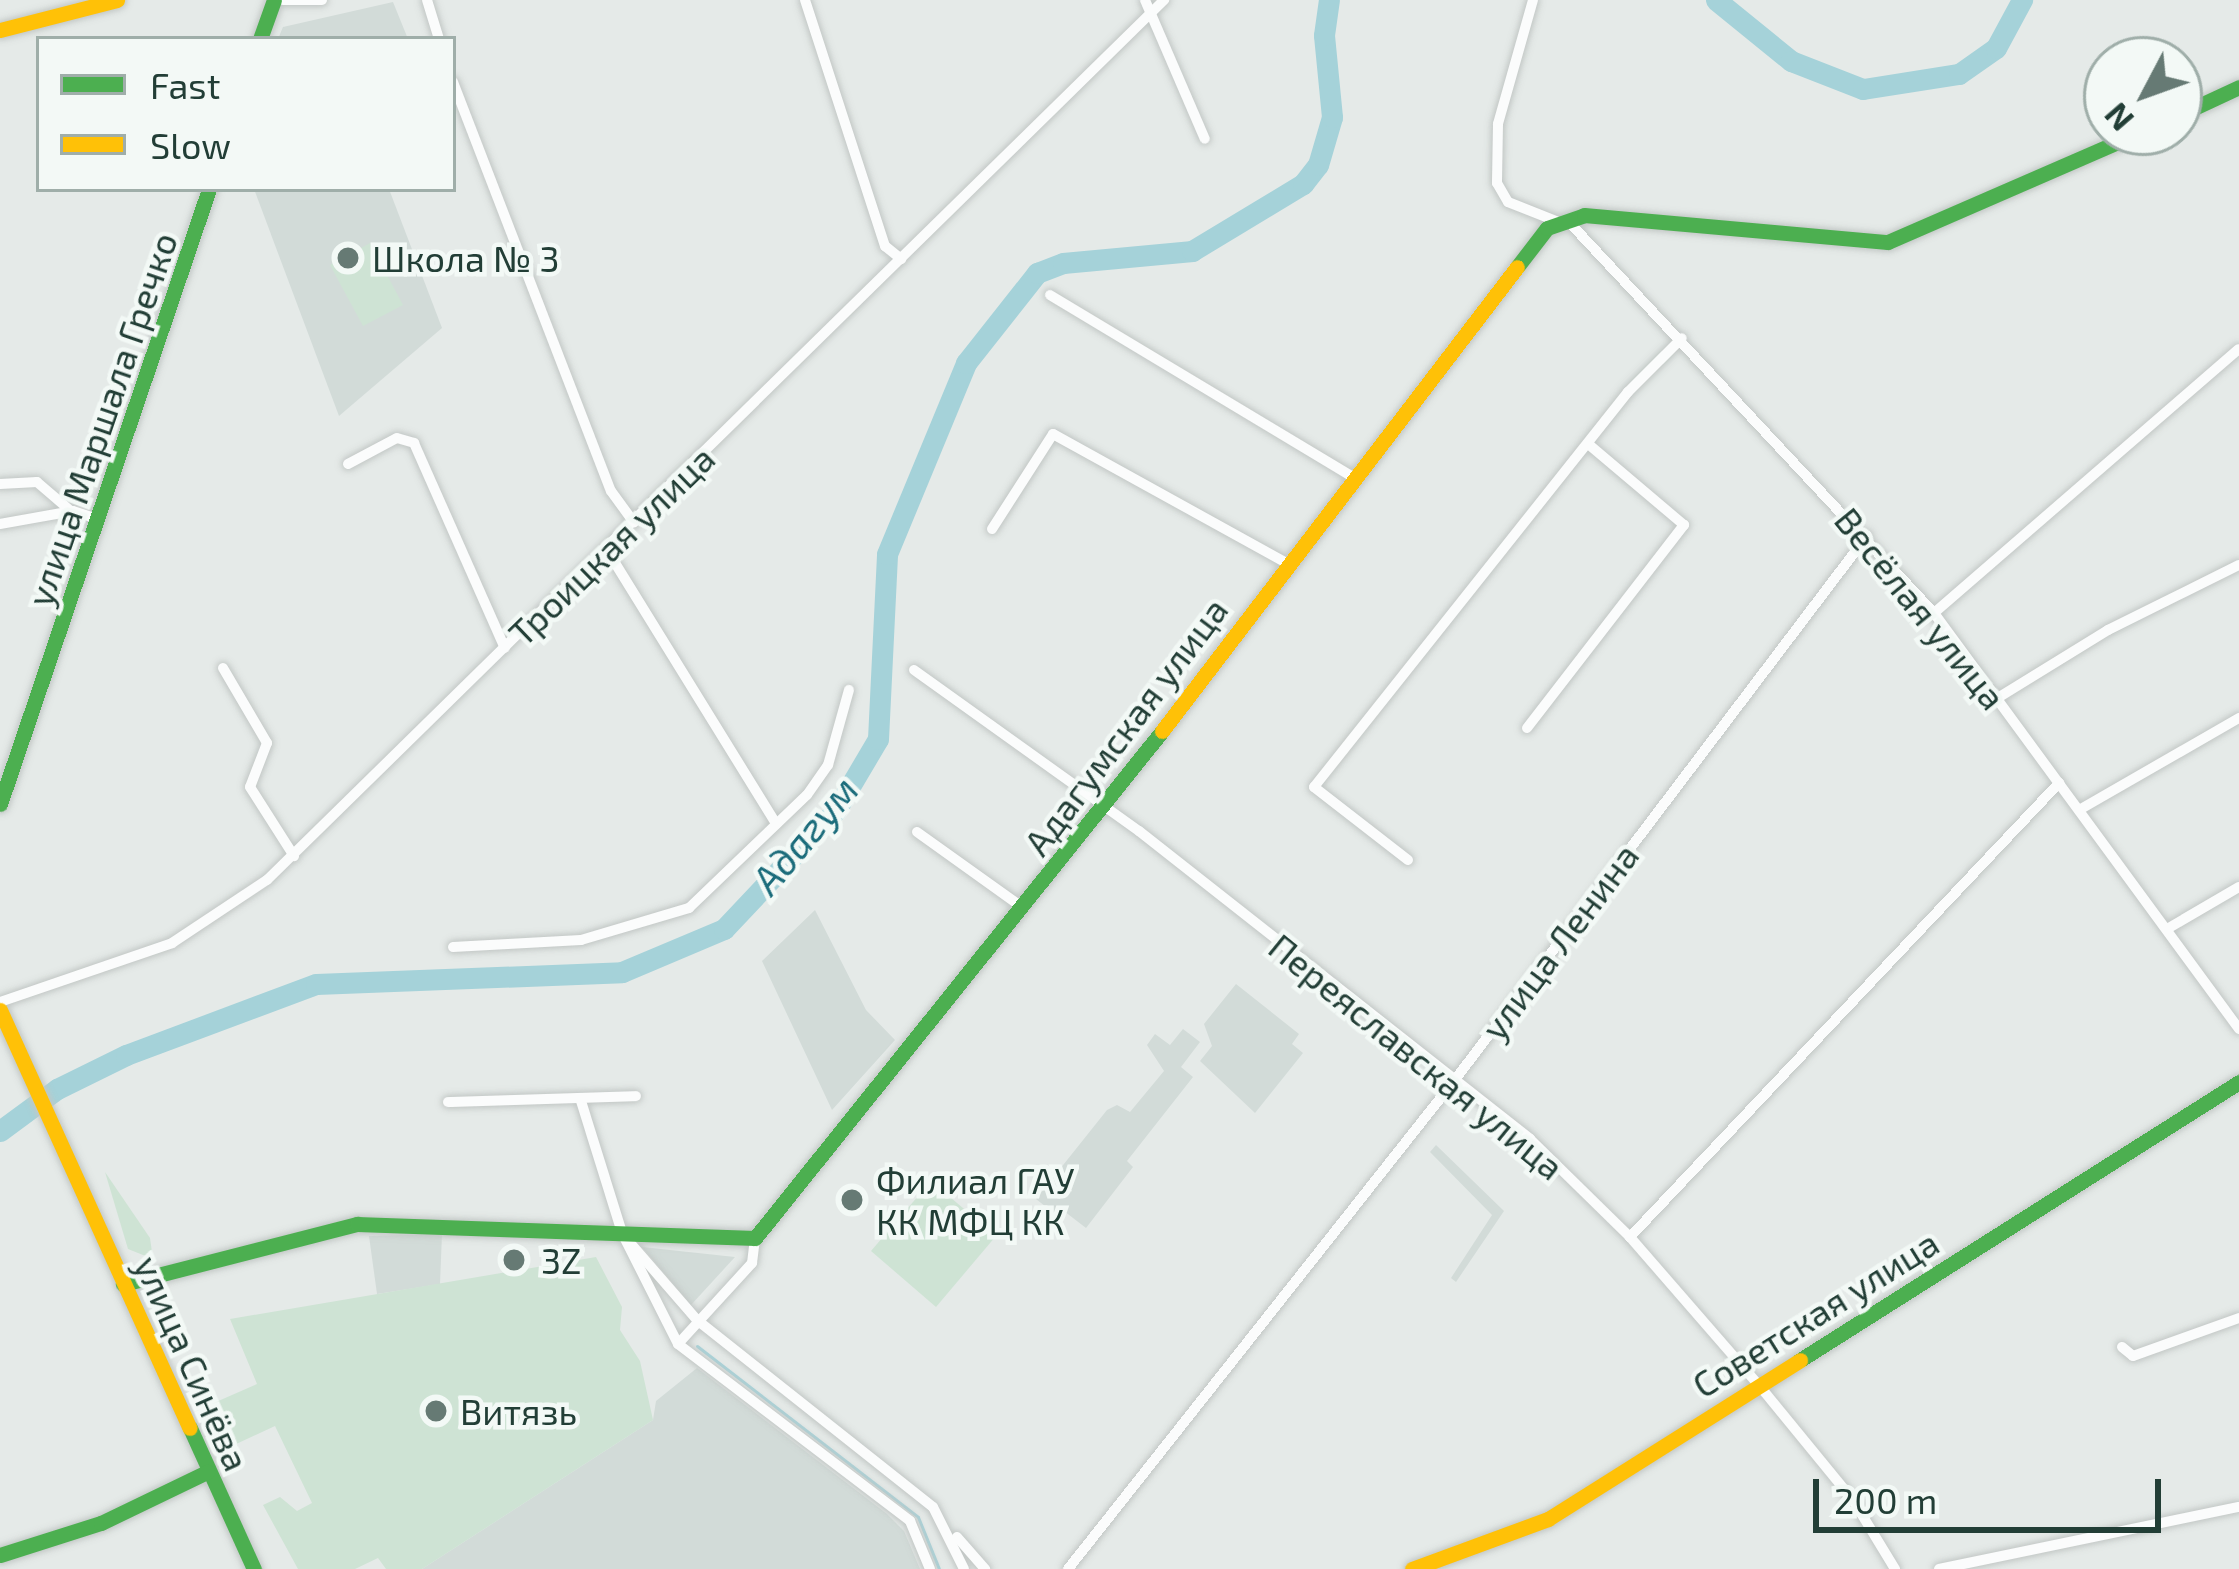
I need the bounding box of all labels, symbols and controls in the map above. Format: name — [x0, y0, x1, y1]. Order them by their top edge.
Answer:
legend — [36, 36, 456, 192]
north arrow — [2083, 36, 2203, 156]
text: Fast — [150, 63, 220, 106]
text: N — [2095, 96, 2141, 140]
text: Slow — [150, 123, 231, 166]
street label: улица Маршала Гречко — [17, 226, 185, 612]
place label: Школа № 3 — [372, 236, 559, 280]
marker: Школа № 3 — [335, 245, 361, 271]
street label: Троицкая улица — [499, 436, 723, 654]
street label: Весёлая улица — [1827, 498, 2015, 718]
street label: Адагумская улица — [1014, 589, 1236, 863]
water label: Адагум — [742, 767, 868, 903]
street label: улица Ленина — [1471, 834, 1647, 1048]
street label: Переяславская улица — [1261, 924, 1573, 1188]
place label: Филиал ГАУ КК МФЦ КК — [876, 1157, 1074, 1242]
marker: Филиал ГАУ КК МФЦ КК — [839, 1187, 865, 1213]
street label: Советская улица — [1684, 1220, 1946, 1406]
place label: 3Z — [541, 1238, 581, 1282]
marker: 3Z — [498, 1244, 530, 1276]
street label: улица Синёва — [126, 1249, 260, 1477]
place label: Витязь — [460, 1389, 577, 1433]
marker: Витязь — [423, 1398, 449, 1424]
scale bar — [1819, 1455, 2167, 1529]
text: 200 m — [1834, 1478, 1937, 1521]

